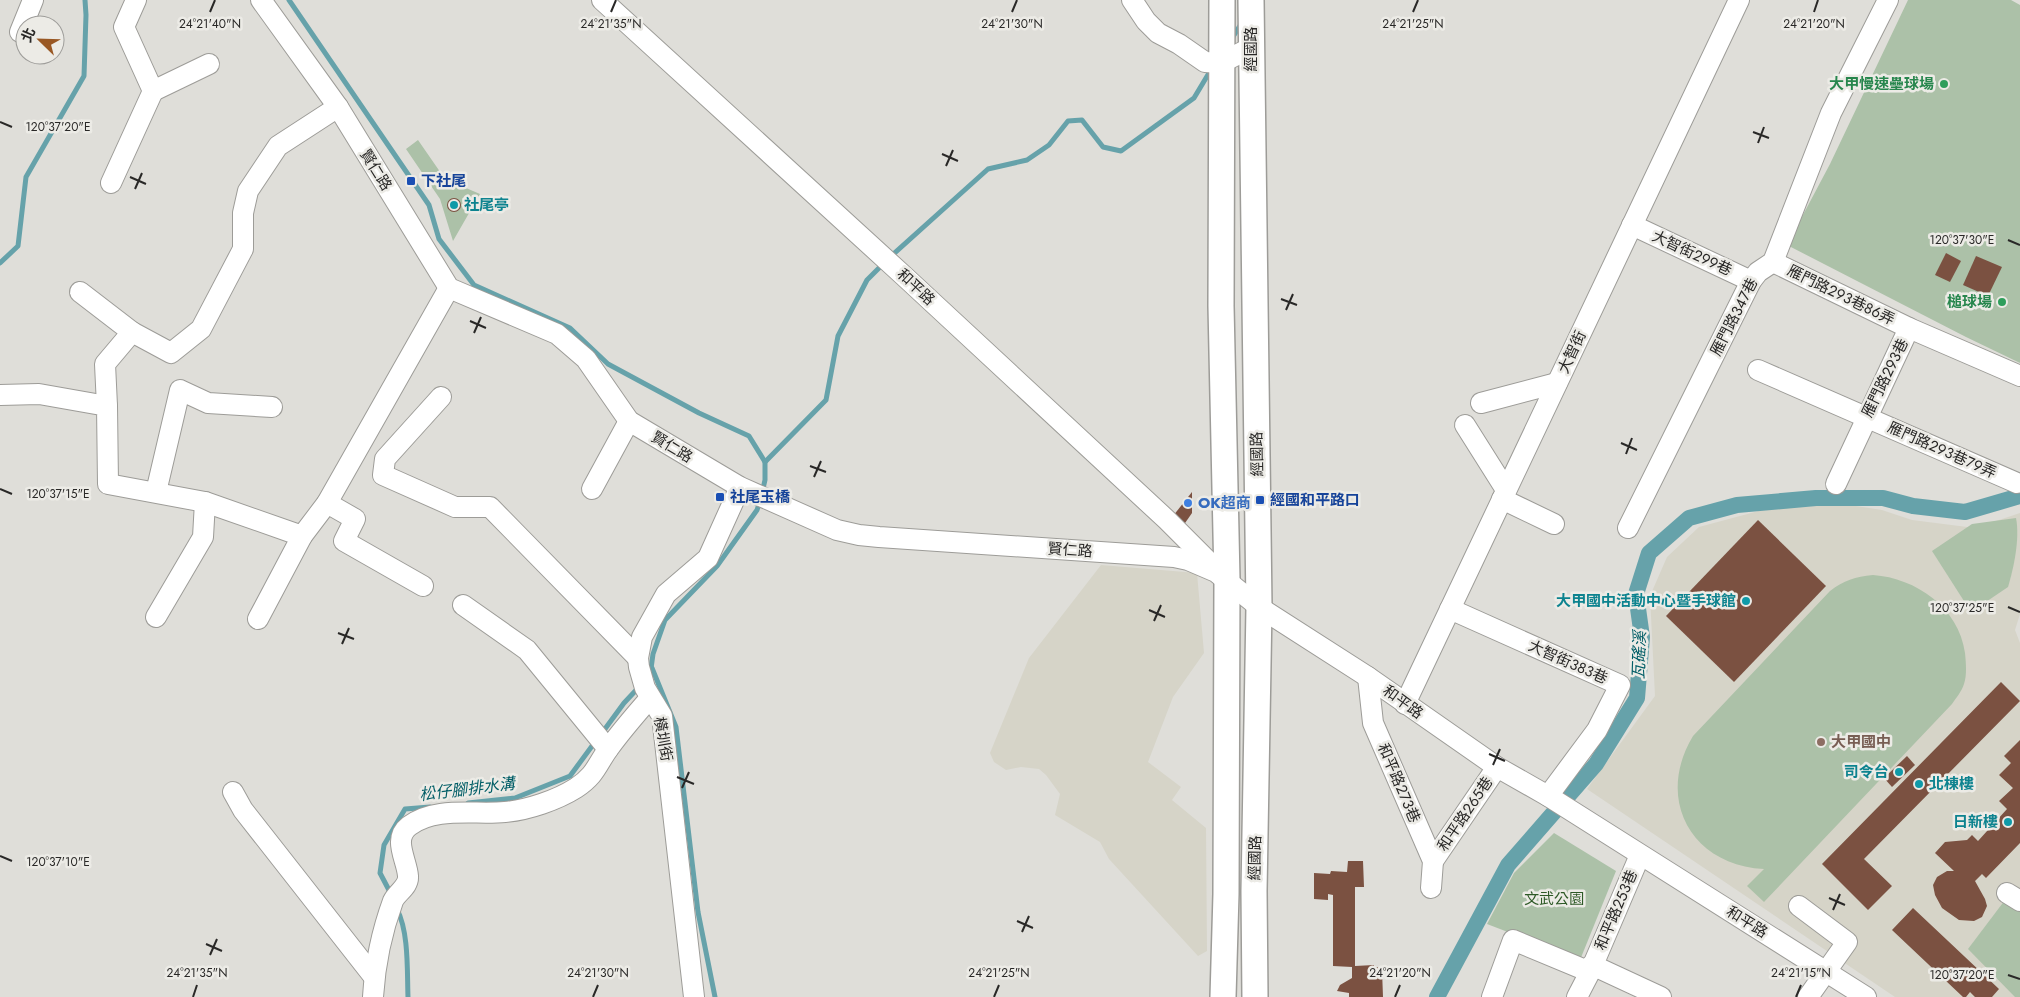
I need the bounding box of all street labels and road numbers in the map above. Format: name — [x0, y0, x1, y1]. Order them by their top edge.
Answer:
street label: 經國路 — [1240, 26, 1262, 72]
street label: 賢仁路 — [355, 145, 397, 195]
street label: 大智街299巷 — [1648, 225, 1736, 281]
street label: 雁門路293巷86弄 — [1784, 259, 1898, 331]
street label: 和平路 — [892, 264, 940, 310]
street label: 雁門路347巷 — [1705, 274, 1763, 360]
street label: 大智街 — [1553, 327, 1591, 377]
street label: 雁門路293巷 — [1856, 335, 1914, 421]
street label: 雁門路293巷79弄 — [1884, 416, 2000, 484]
street label: 賢仁路 — [647, 426, 697, 468]
street label: 經國路 — [1246, 431, 1268, 477]
street label: 賢仁路 — [1047, 537, 1093, 563]
street label: 大智街383巷 — [1525, 635, 1611, 689]
street label: 和平路 — [1378, 680, 1428, 724]
street label: 橫圳街 — [648, 715, 678, 763]
street label: 和平路273巷 — [1372, 740, 1426, 826]
street label: 和平路265巷 — [1432, 772, 1498, 856]
street label: 經國路 — [1244, 835, 1266, 881]
street label: 和平路253巷 — [1589, 866, 1643, 954]
street label: 和平路 — [1722, 901, 1772, 943]

